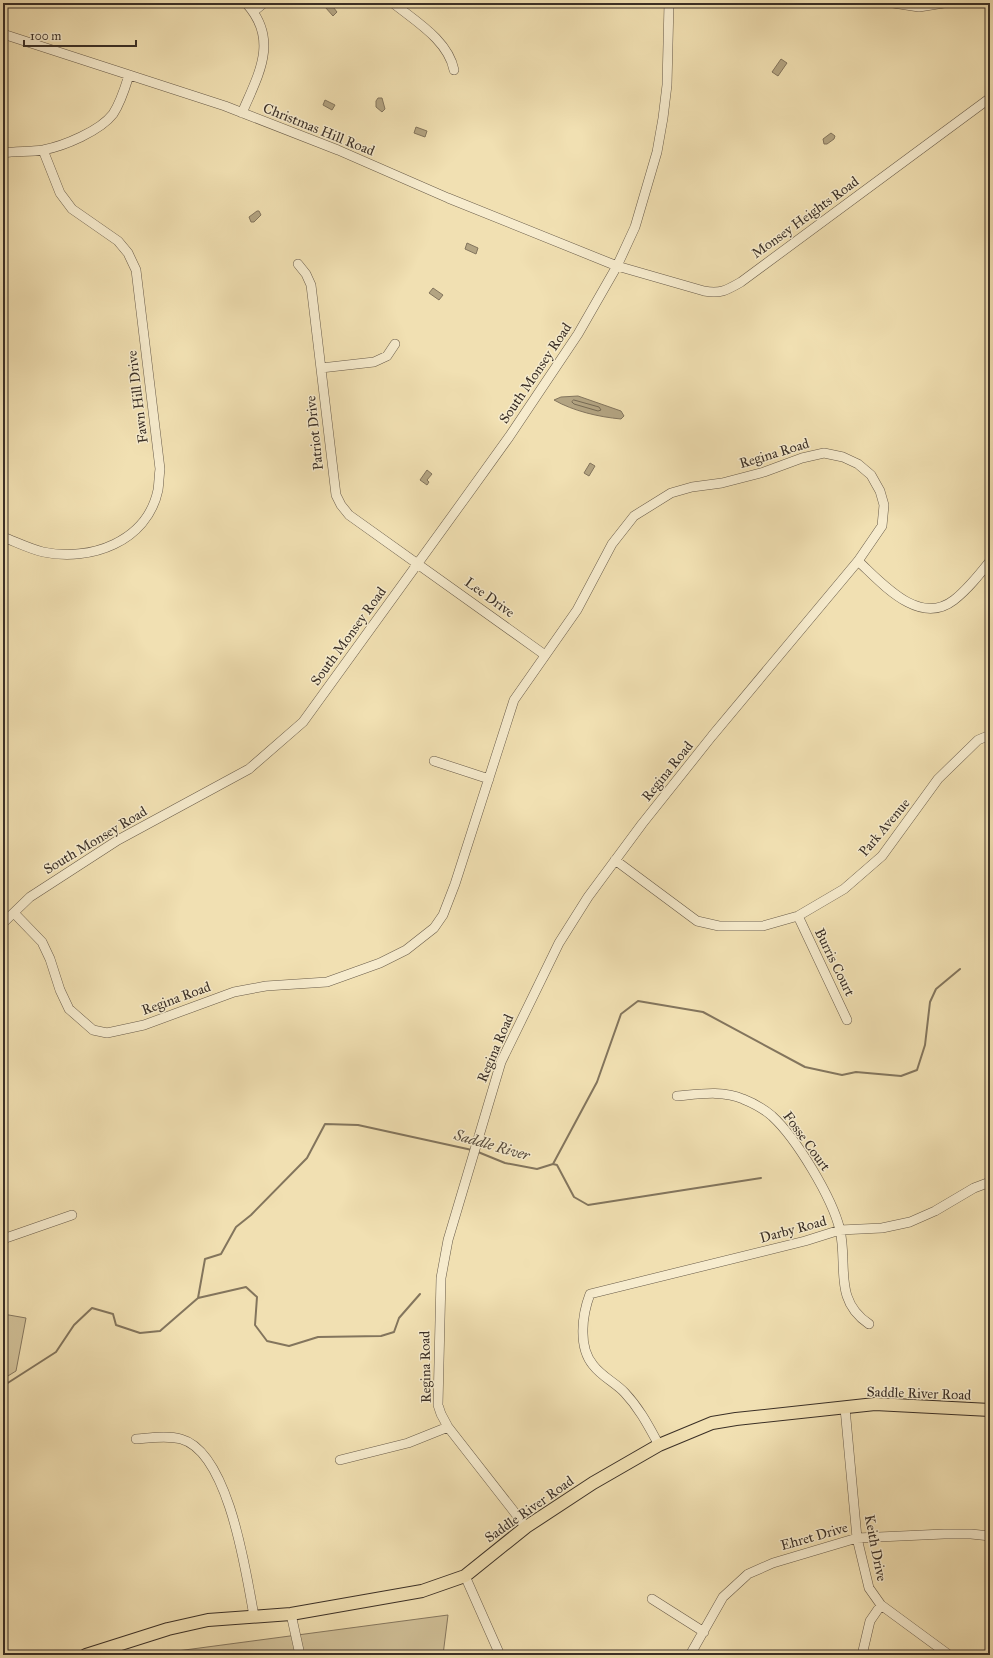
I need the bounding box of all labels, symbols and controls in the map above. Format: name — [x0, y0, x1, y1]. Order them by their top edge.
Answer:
scale bar — [24, 22, 136, 48]
text: 100 m — [30, 29, 61, 43]
street label: Christmas Hill Road — [261, 99, 377, 160]
street label: Monsey Heights Road — [748, 173, 862, 262]
street label: South Monsey Road — [495, 320, 575, 427]
street label: Fawn Hill Drive — [123, 349, 152, 444]
street label: Patriot Drive — [302, 395, 327, 471]
street label: Regina Road — [737, 435, 811, 472]
street label: Lee Drive — [461, 574, 518, 621]
street label: South Monsey Road — [307, 584, 390, 689]
street label: Regina Road — [638, 738, 697, 805]
street label: Park Avenue — [855, 795, 914, 860]
street label: South Monsey Road — [40, 803, 150, 878]
street label: Burris Court — [811, 925, 858, 999]
street label: Regina Road — [139, 978, 213, 1019]
street label: Regina Road — [474, 1012, 517, 1085]
street label: Fosse Court — [779, 1108, 834, 1174]
water label: Saddle River — [451, 1125, 533, 1165]
street label: Darby Road — [758, 1212, 828, 1247]
street label: Regina Road — [416, 1331, 435, 1403]
street label: Saddle River Road — [866, 1383, 972, 1404]
street label: Saddle River Road — [482, 1472, 577, 1546]
street label: Keith Drive — [861, 1513, 890, 1583]
street label: Ehret Drive — [779, 1519, 850, 1554]

